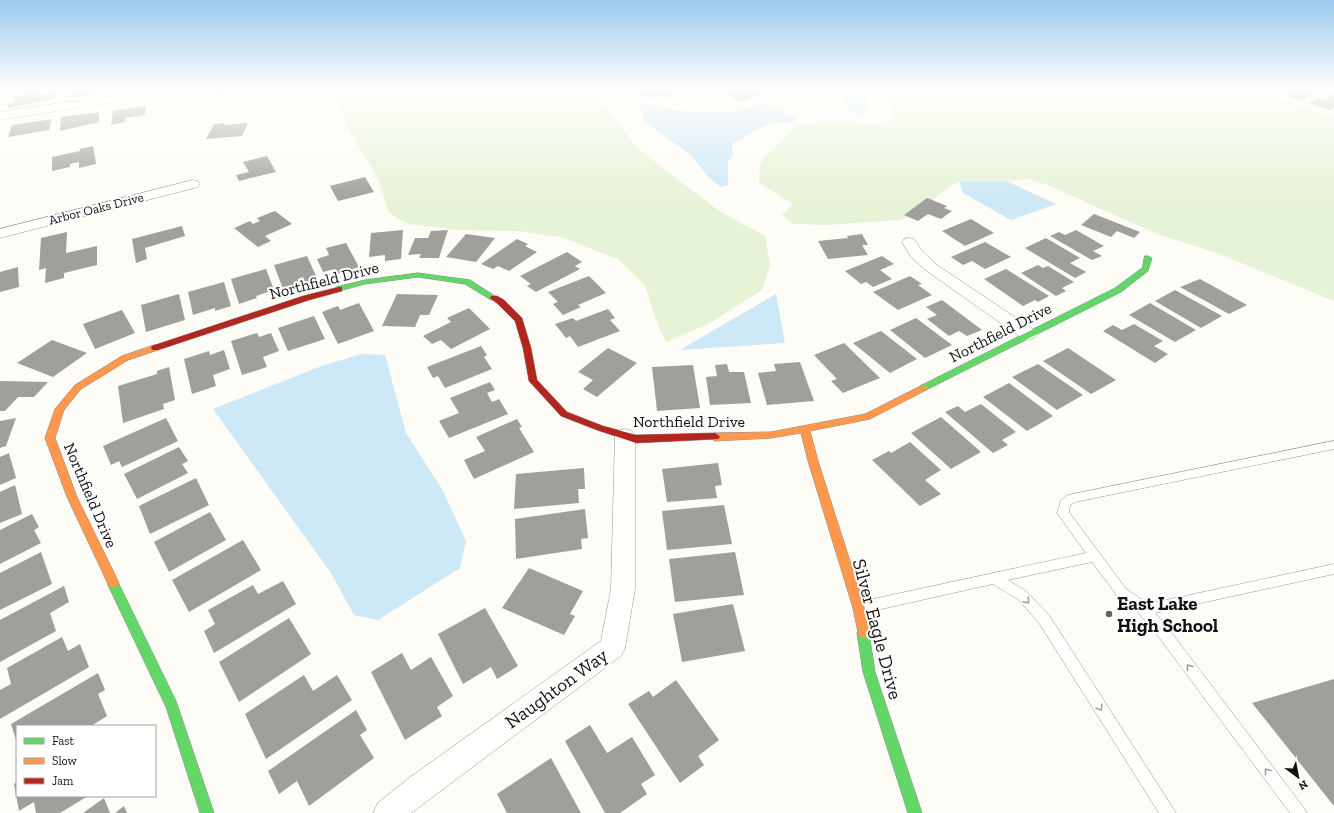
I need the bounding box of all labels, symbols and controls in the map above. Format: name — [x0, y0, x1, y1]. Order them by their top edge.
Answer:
street label: Arbor Oaks Drive — [47, 189, 145, 228]
street label: Northfield Drive — [267, 258, 381, 303]
street label: Northfield Drive — [946, 299, 1055, 366]
street label: Northfield Drive — [633, 412, 745, 431]
street label: Northfield Drive — [60, 440, 121, 551]
street label: Silver Eagle Drive — [848, 556, 907, 702]
place label: East Lake High School — [1117, 592, 1219, 637]
one-way arrow — [1022, 596, 1029, 603]
marker: East Lake High School — [1104, 609, 1114, 619]
street label: Naughton Way — [500, 643, 612, 733]
one-way arrow — [1187, 664, 1194, 671]
one-way arrow — [1096, 703, 1103, 710]
legend — [16, 725, 156, 797]
text: Fast — [52, 734, 75, 748]
text: Slow — [52, 754, 78, 768]
north arrow — [1278, 757, 1318, 797]
one-way arrow — [1265, 768, 1272, 775]
text: Jam — [52, 774, 74, 788]
text: N — [1296, 777, 1310, 793]

